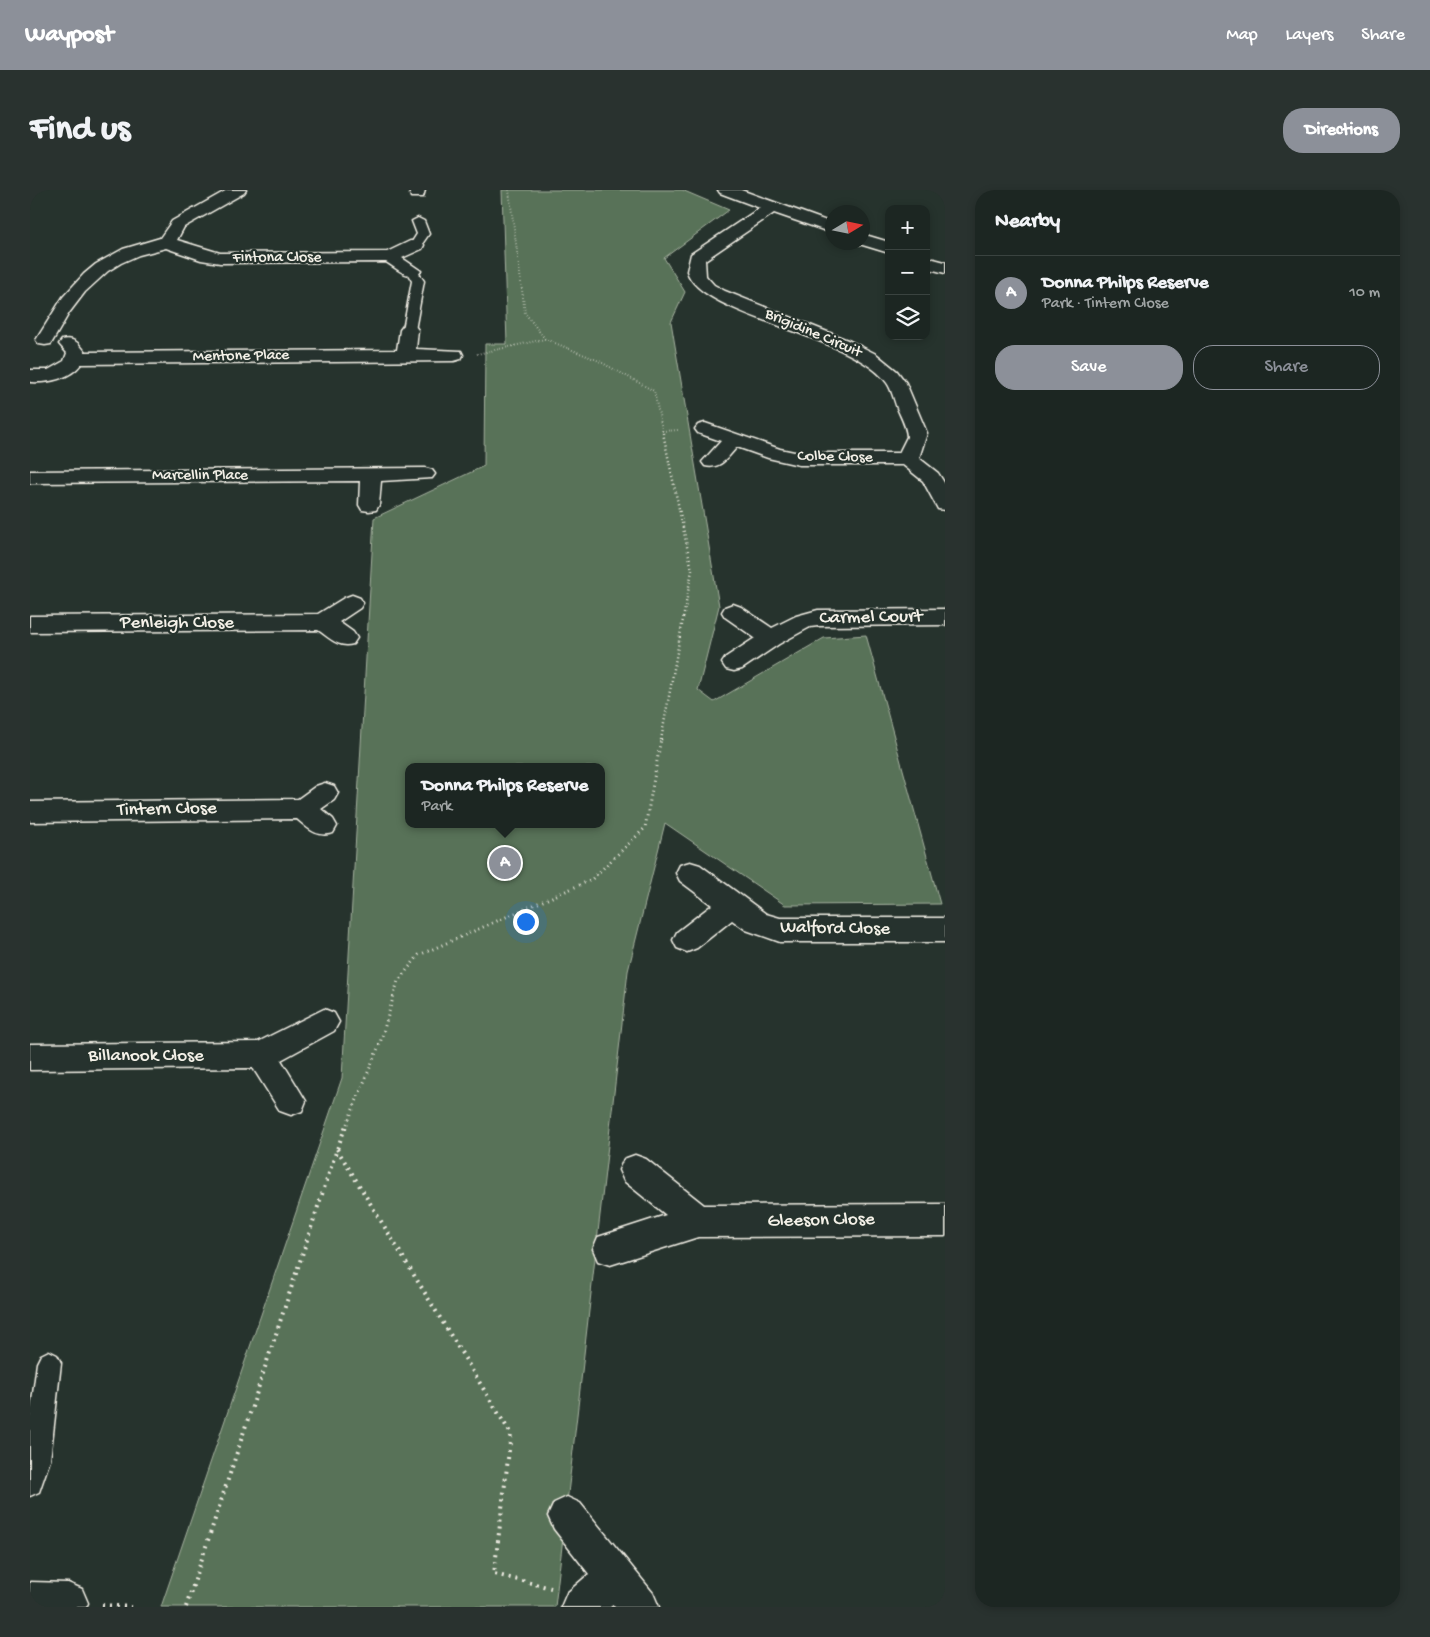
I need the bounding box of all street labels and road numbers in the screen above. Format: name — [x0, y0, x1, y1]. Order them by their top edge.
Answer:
street label: Fintona Close — [231, 249, 322, 268]
street label: Brigidine Circuit — [761, 305, 866, 363]
street label: Mentone Place — [193, 347, 290, 367]
street label: Colbe Close — [797, 448, 874, 468]
street label: Marcellin Place — [152, 467, 249, 486]
street label: Carmel Court — [819, 606, 925, 630]
street label: Penleigh Close — [119, 612, 234, 635]
street label: Tintern Close — [116, 798, 217, 822]
street label: Walford Close — [780, 917, 890, 941]
street label: Billanook Close — [87, 1045, 204, 1068]
street label: Gleeson Close — [767, 1209, 875, 1233]

